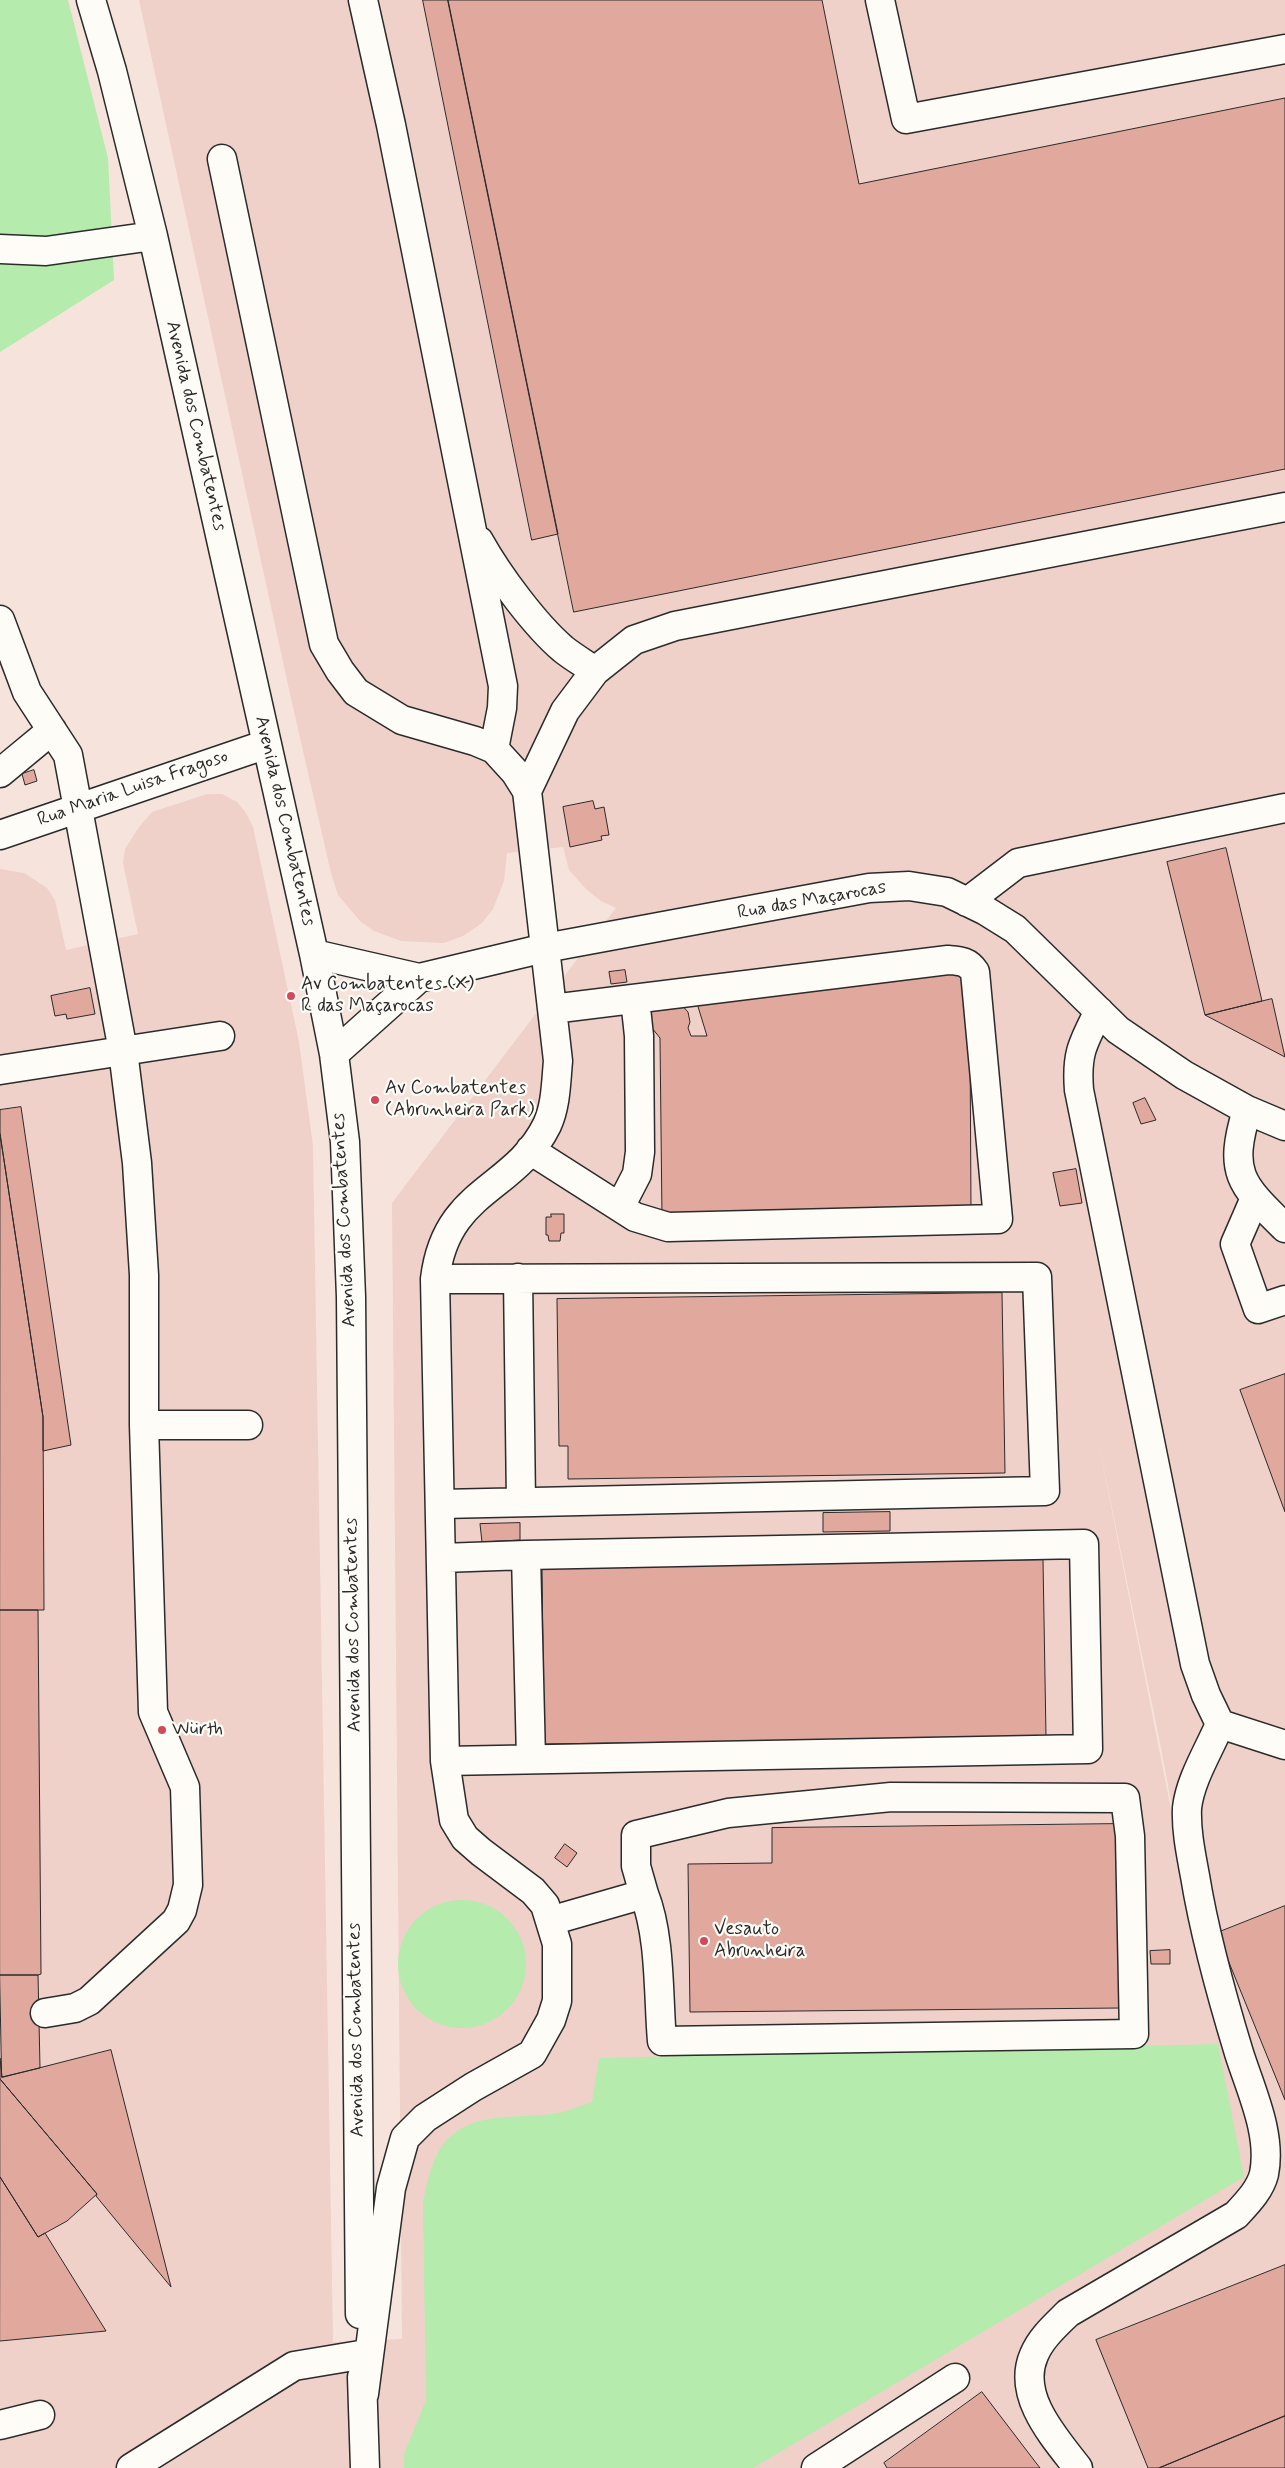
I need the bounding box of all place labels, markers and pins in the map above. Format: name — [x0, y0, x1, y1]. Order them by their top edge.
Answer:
place label: Av Combatentes (X) R das Maçarocas — [301, 974, 474, 1018]
marker: Av Combatentes (X) R das Maçarocas — [285, 990, 297, 1002]
place label: Av Combatentes (Abrunheira Park) — [385, 1078, 534, 1122]
marker: Av Combatentes (Abrunheira Park) — [369, 1094, 381, 1106]
place label: Würth — [172, 1719, 223, 1741]
marker: Würth — [156, 1724, 168, 1736]
place label: Vesauto Abrunheira — [714, 1919, 806, 1963]
marker: Vesauto Abrunheira — [698, 1935, 710, 1947]

